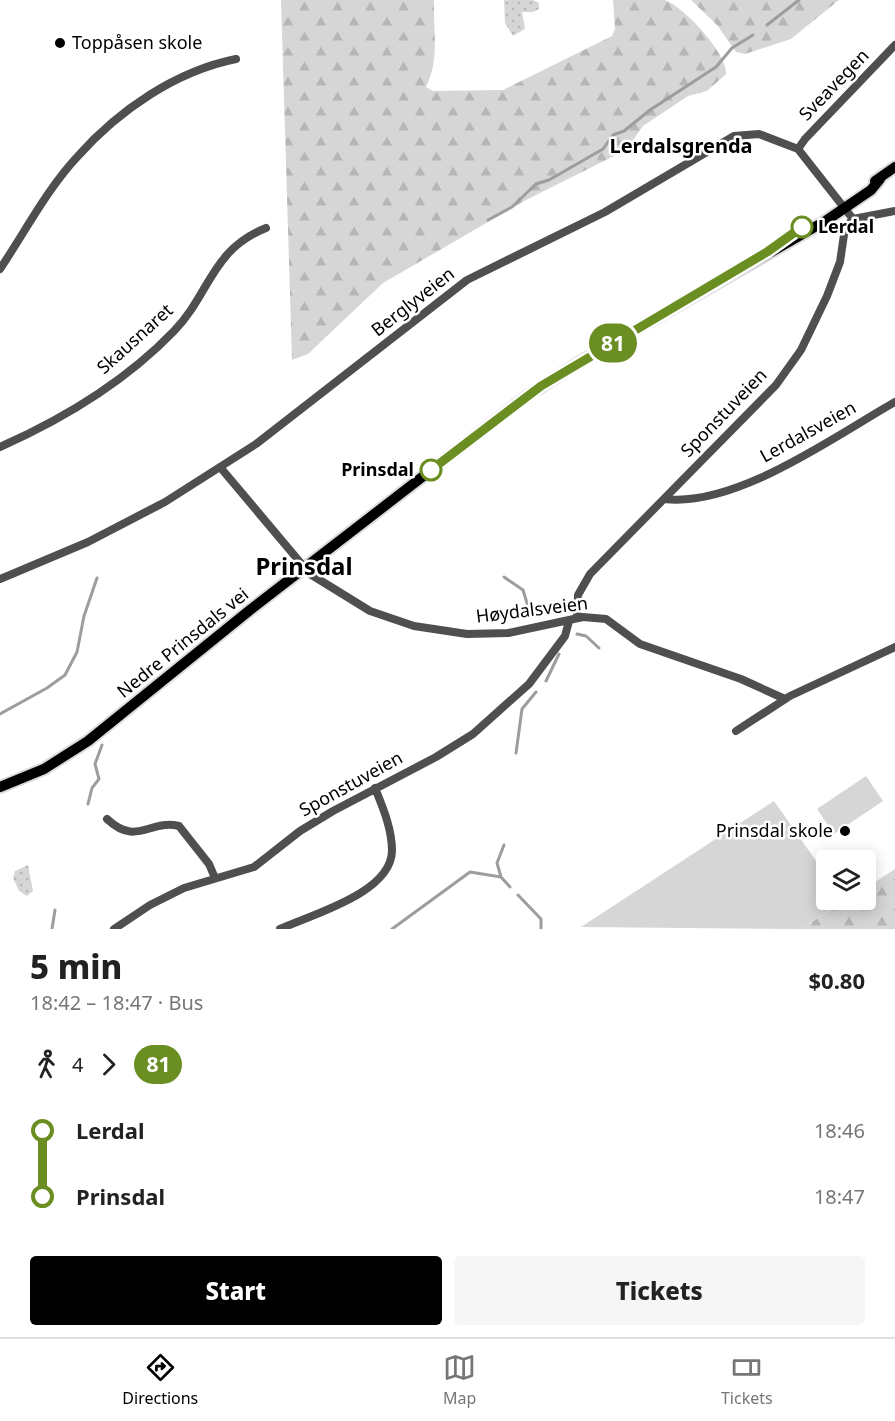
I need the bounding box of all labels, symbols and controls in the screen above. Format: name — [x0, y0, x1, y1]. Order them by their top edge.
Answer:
place label: Toppåsen skole — [72, 30, 202, 54]
marker: Toppåsen skole — [53, 36, 67, 50]
street label: Sveavegen — [793, 43, 873, 125]
district label: Lerdalsgrenda — [609, 132, 753, 159]
place label: Lerdal — [818, 214, 874, 238]
marker: Lerdal — [791, 216, 813, 238]
street label: Berglyveien — [366, 261, 459, 341]
street label: Skausnaret — [91, 297, 178, 379]
line badge: 81 — [586, 324, 640, 362]
text: 81 — [601, 329, 625, 357]
street label: Sponstuveien — [675, 363, 772, 462]
street label: Lerdalsveien — [755, 395, 860, 467]
place label: Prinsdal — [341, 457, 414, 481]
marker: Prinsdal — [420, 459, 442, 481]
district label: Prinsdal — [255, 549, 353, 582]
street label: Nedre Prinsdals vei — [112, 582, 253, 703]
street label: Høydalsveien — [474, 590, 589, 628]
street label: Sponstuveien — [295, 745, 406, 821]
place label: Prinsdal skole — [716, 818, 833, 842]
marker: Prinsdal skole — [838, 824, 852, 838]
map controls — [816, 850, 876, 910]
button: layers — [816, 850, 876, 910]
text: 5 min — [30, 944, 122, 989]
text: $0.80 — [808, 965, 865, 995]
text: 18:42 – 18:47 · Bus — [30, 989, 203, 1016]
icon: walk — [30, 1048, 63, 1081]
icon: forward — [92, 1048, 125, 1081]
text: 81 — [146, 1050, 170, 1078]
text: 4 — [72, 1051, 83, 1078]
text: Lerdal — [76, 1115, 144, 1145]
text: 18:46 — [814, 1117, 865, 1144]
text: Prinsdal — [76, 1181, 165, 1211]
text: 18:47 — [814, 1183, 865, 1210]
button: Start — [30, 1256, 442, 1325]
button: Tickets — [454, 1256, 865, 1325]
tab: Directions — [122, 1351, 198, 1409]
tab: Map — [443, 1351, 476, 1409]
tab: Tickets — [721, 1351, 773, 1409]

